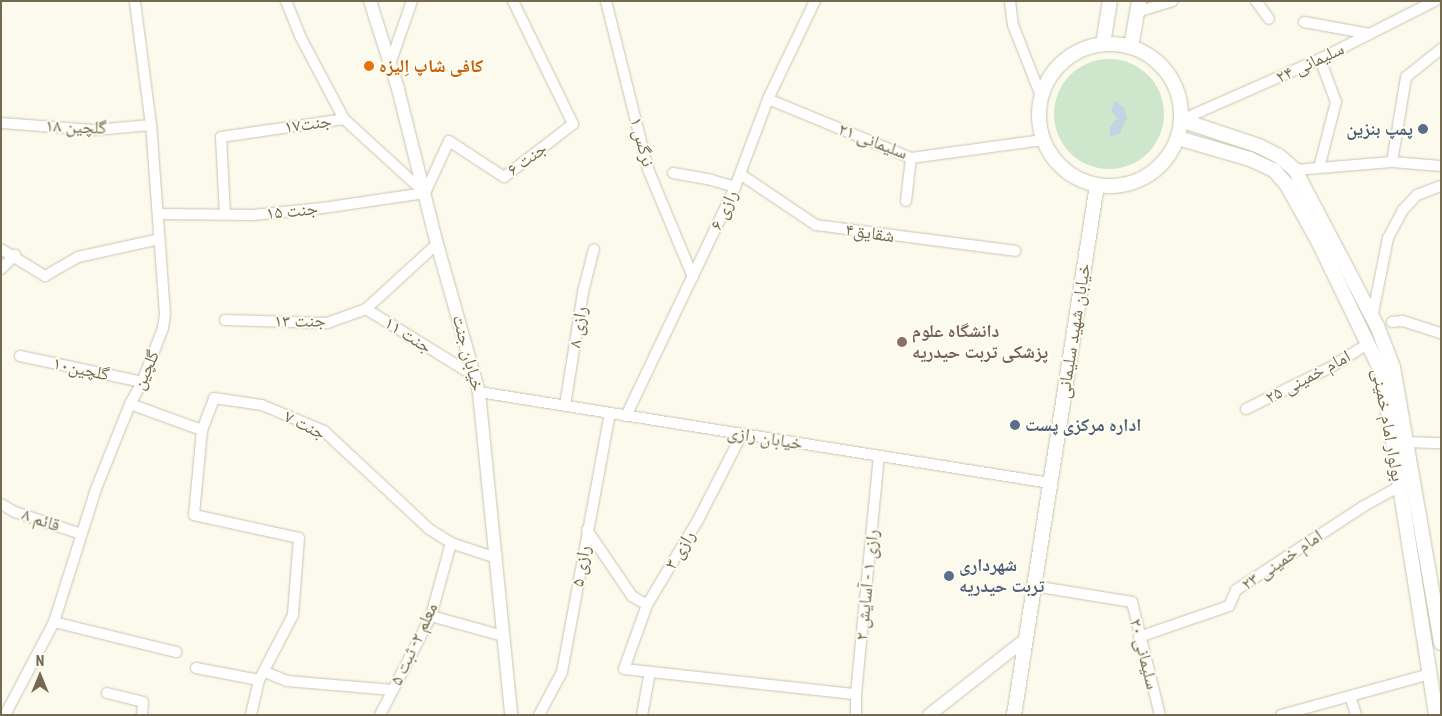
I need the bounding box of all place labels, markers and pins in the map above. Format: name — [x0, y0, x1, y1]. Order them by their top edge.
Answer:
place label: کافی شاپ اِلیزه — [379, 55, 483, 77]
marker: کافی شاپ اِلیزه — [363, 60, 375, 72]
place label: پمپ بنزین — [1346, 118, 1413, 140]
marker: پمپ بنزین — [1417, 123, 1429, 135]
place label: دانشگاه علوم پزشکی تربت حیدریه — [912, 321, 1048, 364]
marker: دانشگاه علوم پزشکی تربت حیدریه — [896, 336, 908, 348]
place label: اداره مرکزی پست — [1025, 414, 1141, 436]
marker: اداره مرکزی پست — [1009, 419, 1021, 431]
place label: شهرداری تربت حیدریه — [959, 555, 1044, 598]
marker: شهرداری تربت حیدریه — [943, 570, 955, 582]

